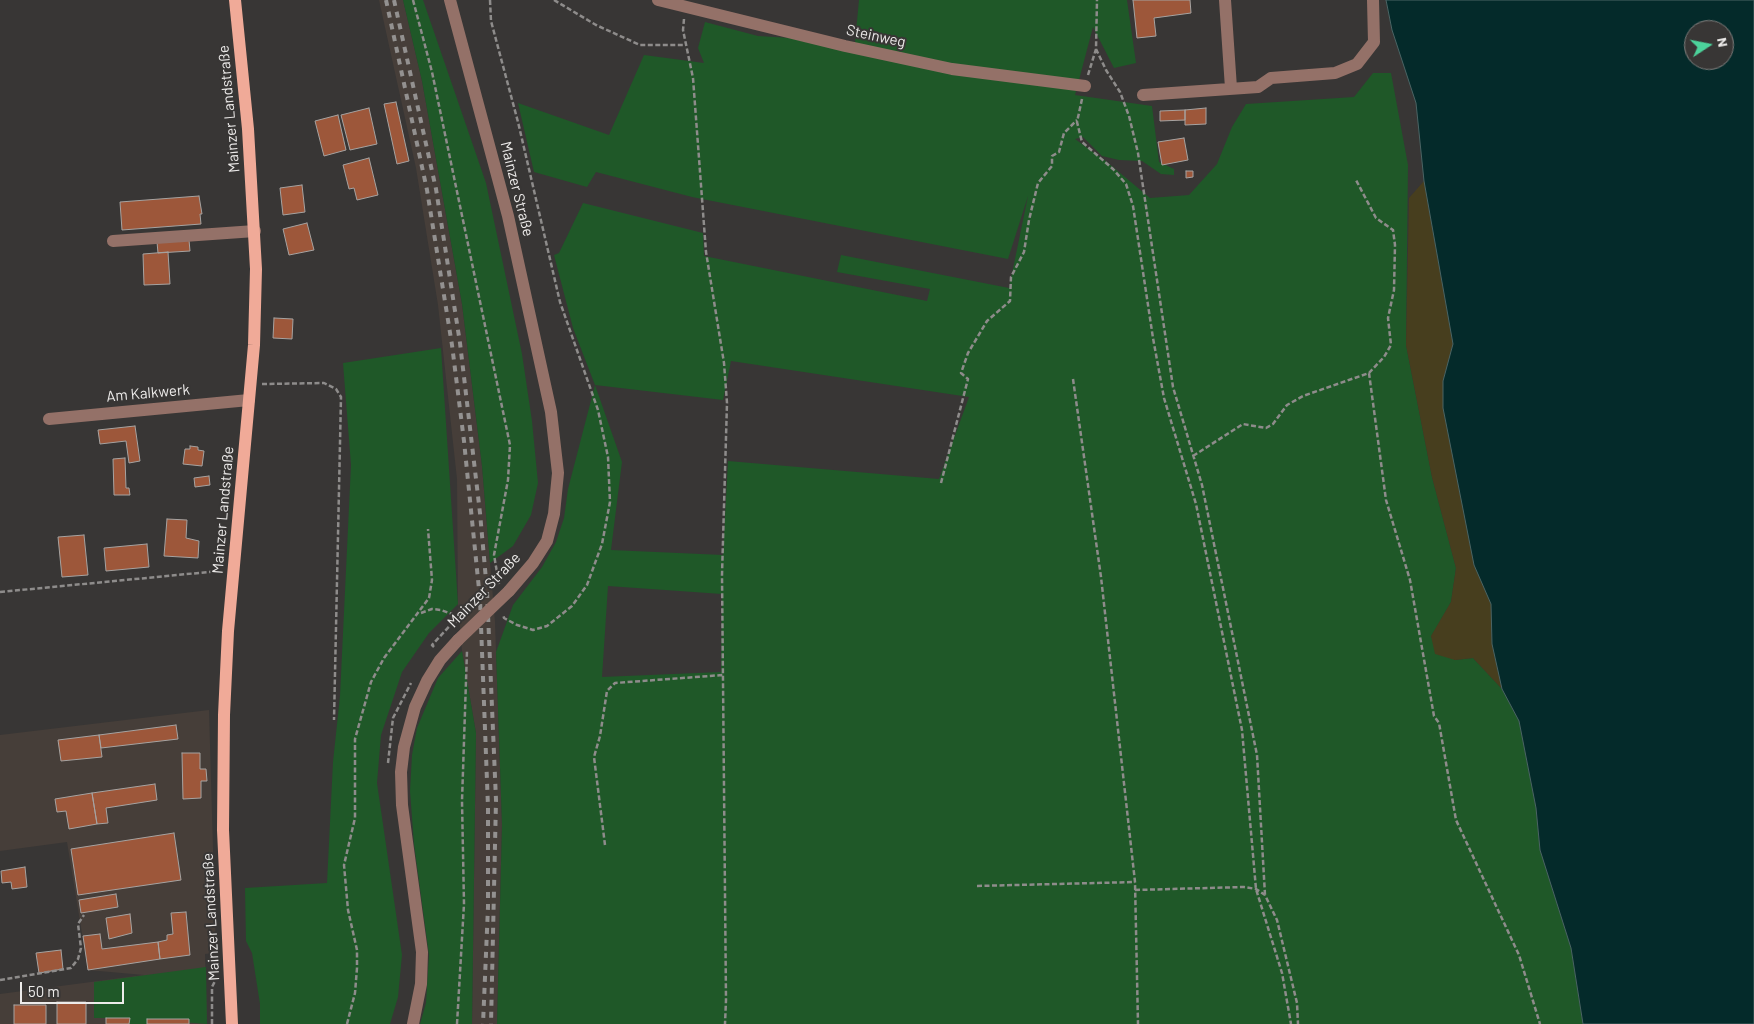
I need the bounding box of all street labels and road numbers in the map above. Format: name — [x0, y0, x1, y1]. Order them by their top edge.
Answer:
street label: Steinweg — [845, 21, 907, 51]
street label: Mainzer Landstraße — [214, 45, 244, 173]
street label: Mainzer Straße — [497, 140, 537, 238]
street label: Am Kalkwerk — [105, 380, 191, 406]
street label: Mainzer Landstraße — [208, 446, 238, 574]
street label: Mainzer Straße — [444, 549, 524, 631]
street label: Mainzer Landstraße — [199, 853, 223, 981]

